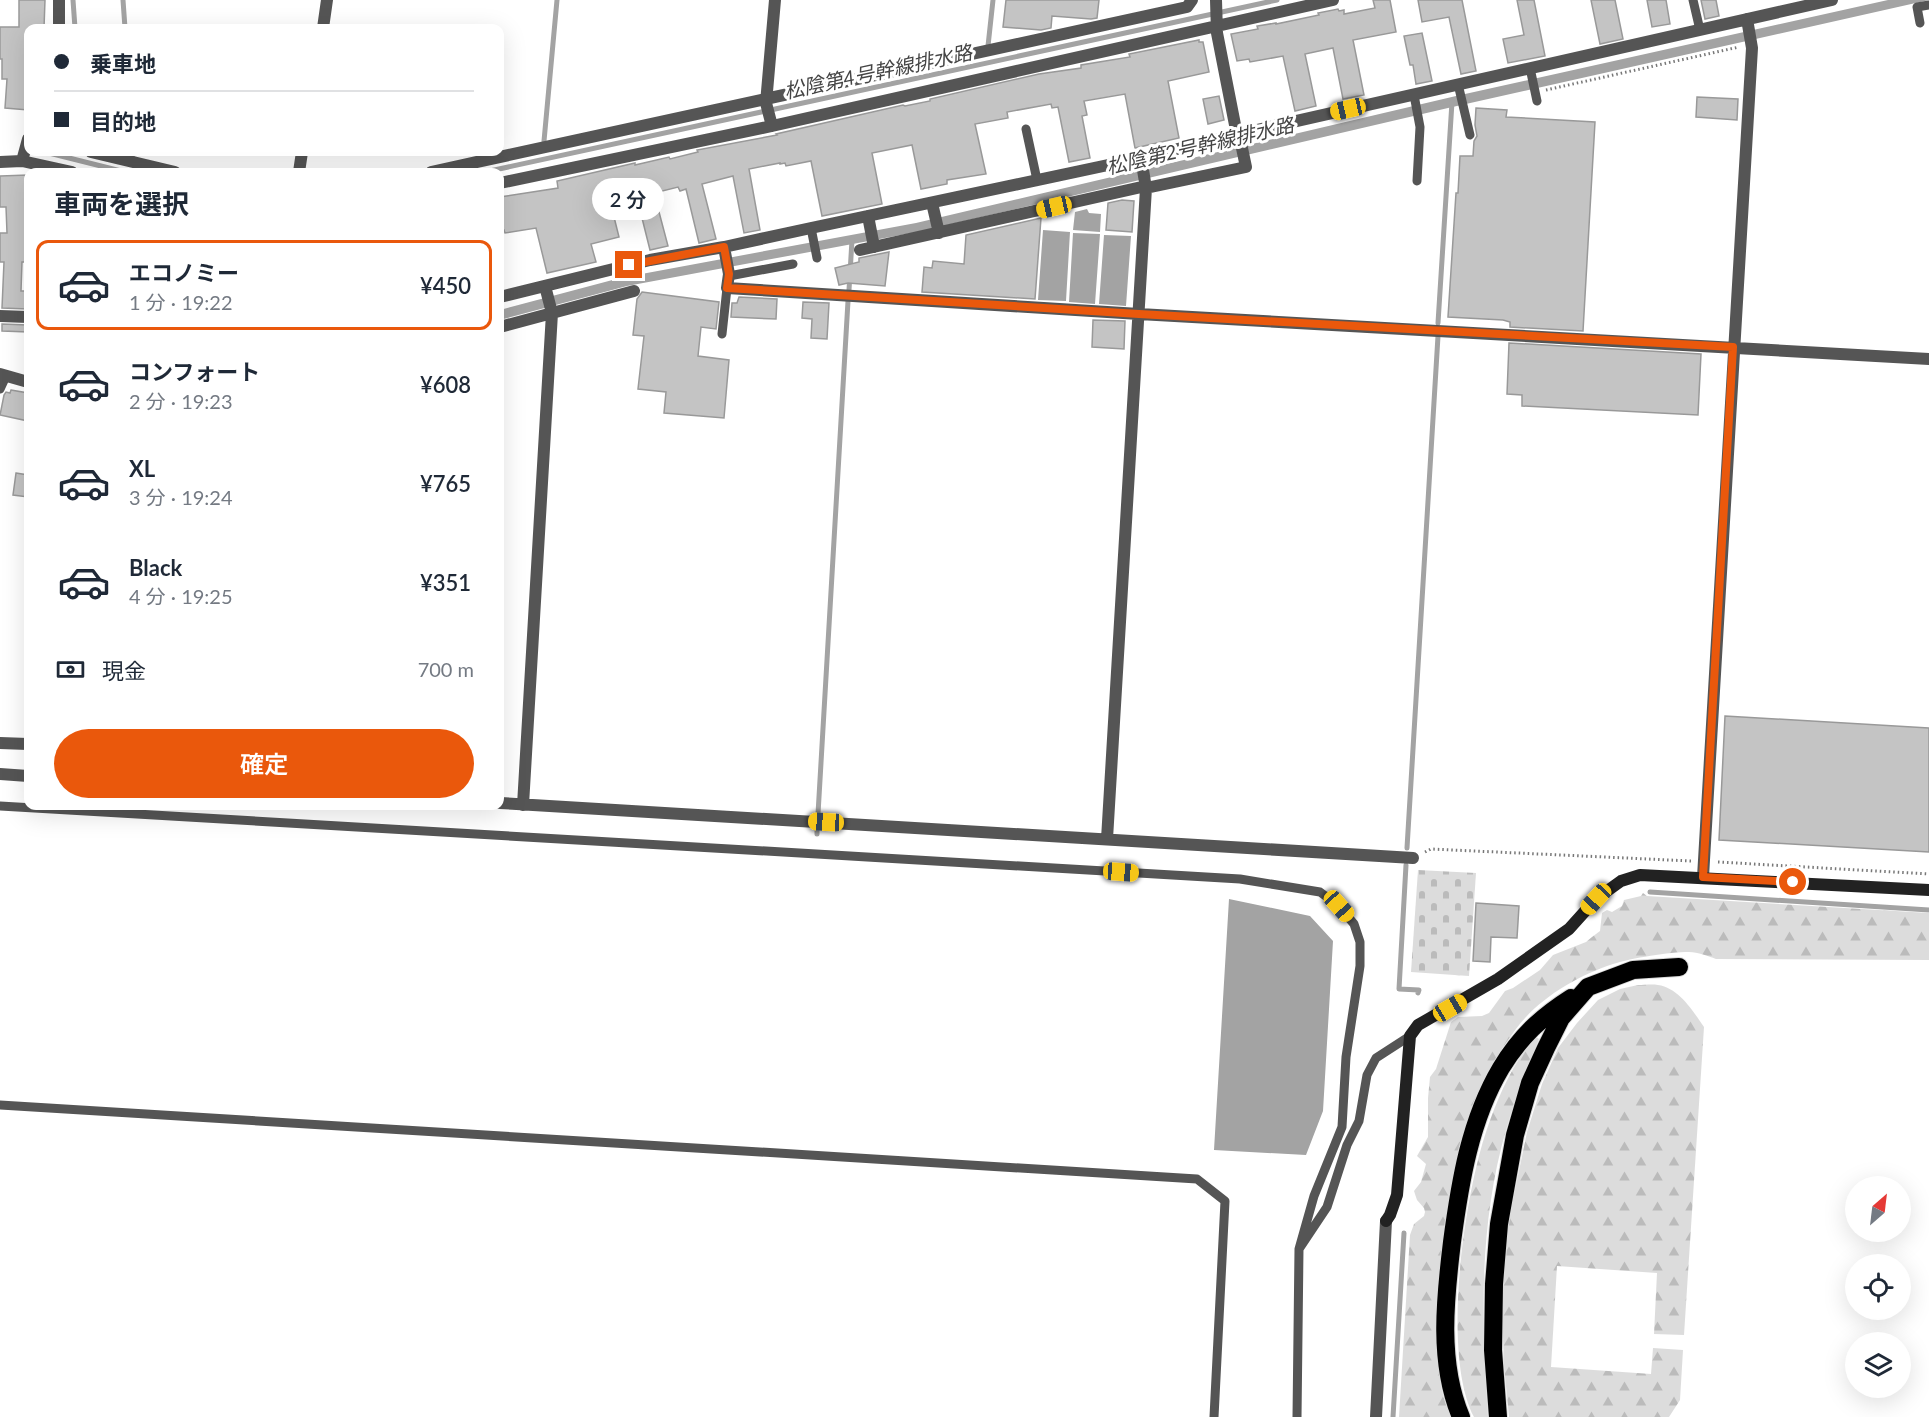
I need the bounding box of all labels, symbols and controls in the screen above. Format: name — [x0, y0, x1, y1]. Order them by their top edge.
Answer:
water label: 松陰第4号幹線排水路 — [782, 39, 976, 103]
text: 乗車地 — [90, 50, 156, 77]
car — [1328, 96, 1368, 122]
text: 目的地 — [90, 108, 156, 135]
water label: 松陰第2号幹線排水路 — [1104, 111, 1298, 178]
callout: 2 分 — [593, 178, 665, 220]
text: 車両を選択 — [54, 187, 189, 220]
text: 2 分 — [610, 187, 646, 211]
car — [1034, 194, 1074, 220]
route end — [615, 251, 642, 278]
icon: car — [57, 258, 111, 312]
text: エコノミー — [129, 259, 239, 286]
text: ¥450 — [420, 272, 471, 299]
text: 1 分 · 19:22 — [129, 290, 233, 314]
icon: car — [57, 357, 111, 411]
text: コンフォート — [129, 358, 260, 385]
text: ¥608 — [420, 371, 471, 398]
text: 2 分 · 19:23 — [129, 389, 233, 413]
text: XL — [129, 455, 155, 482]
icon: car — [57, 456, 111, 510]
text: ¥765 — [420, 470, 471, 497]
text: 3 分 · 19:24 — [129, 485, 233, 509]
text: Black — [129, 554, 182, 581]
icon: car — [57, 555, 111, 609]
text: ¥351 — [420, 569, 471, 596]
text: 4 分 · 19:25 — [129, 584, 233, 608]
icon: cash — [54, 653, 87, 686]
text: 現金 — [102, 657, 146, 684]
text: 700 m — [418, 657, 474, 681]
button: 確定 — [54, 729, 474, 798]
car — [808, 812, 844, 832]
car — [1102, 862, 1140, 882]
route start — [1779, 868, 1806, 895]
car — [1577, 880, 1615, 918]
car — [1320, 887, 1358, 925]
car — [1430, 991, 1470, 1025]
north arrow — [1845, 1176, 1911, 1242]
map controls — [1845, 1176, 1911, 1398]
button: locate — [1845, 1254, 1911, 1320]
button: layers — [1845, 1332, 1911, 1398]

